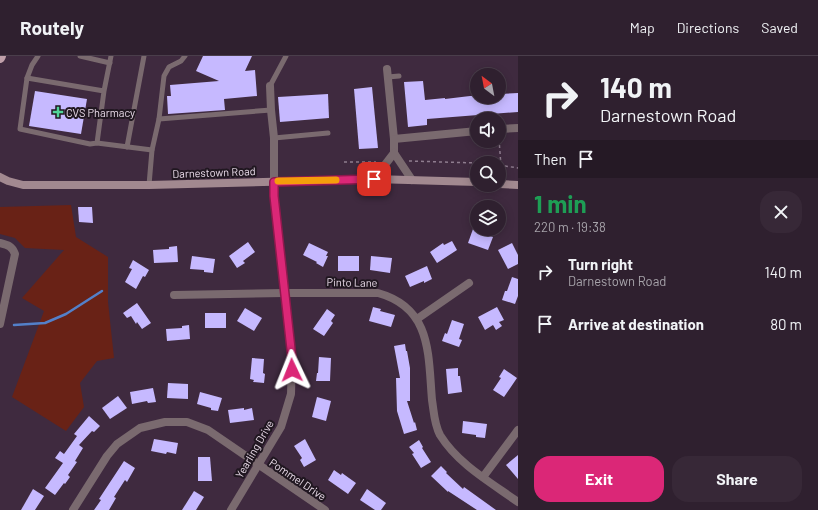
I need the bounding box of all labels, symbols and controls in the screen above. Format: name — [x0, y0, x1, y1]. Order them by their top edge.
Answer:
text: Routely — [20, 16, 84, 39]
text: Map — [630, 19, 655, 36]
text: Directions — [677, 19, 739, 36]
text: Saved — [761, 19, 798, 36]
north arrow — [470, 68, 506, 104]
map controls — [470, 68, 506, 236]
text: 140 m — [600, 70, 672, 104]
icon: right — [534, 72, 586, 124]
text: Darnestown Road — [600, 104, 736, 126]
place label: CVS Pharmacy — [66, 106, 135, 119]
marker: CVS Pharmacy — [53, 107, 63, 117]
button: sound — [470, 112, 506, 148]
icon: arrive — [575, 148, 597, 170]
text: Then — [534, 150, 567, 168]
button: search — [470, 156, 506, 192]
pin — [357, 162, 391, 196]
street label: Darnestown Road — [172, 164, 256, 180]
icon: arrive — [363, 168, 385, 190]
text: 1 min — [534, 189, 587, 218]
button: close — [760, 191, 802, 233]
button: layers — [470, 200, 506, 236]
text: 220 m · 19:38 — [534, 219, 606, 235]
text: Turn right — [568, 255, 633, 273]
icon: right — [534, 261, 556, 283]
text: 140 m — [765, 263, 802, 281]
text: Darnestown Road — [568, 273, 666, 289]
street label: Pinto Lane — [326, 275, 378, 289]
icon: arrive — [534, 313, 556, 335]
text: Arrive at destination — [568, 315, 704, 333]
text: 80 m — [770, 315, 802, 333]
position arrow — [271, 349, 313, 391]
street label: Yearling Drive — [232, 418, 276, 480]
street label: Pommel Drive — [267, 455, 329, 503]
button: Exit — [534, 456, 664, 502]
button: Share — [672, 456, 802, 502]

